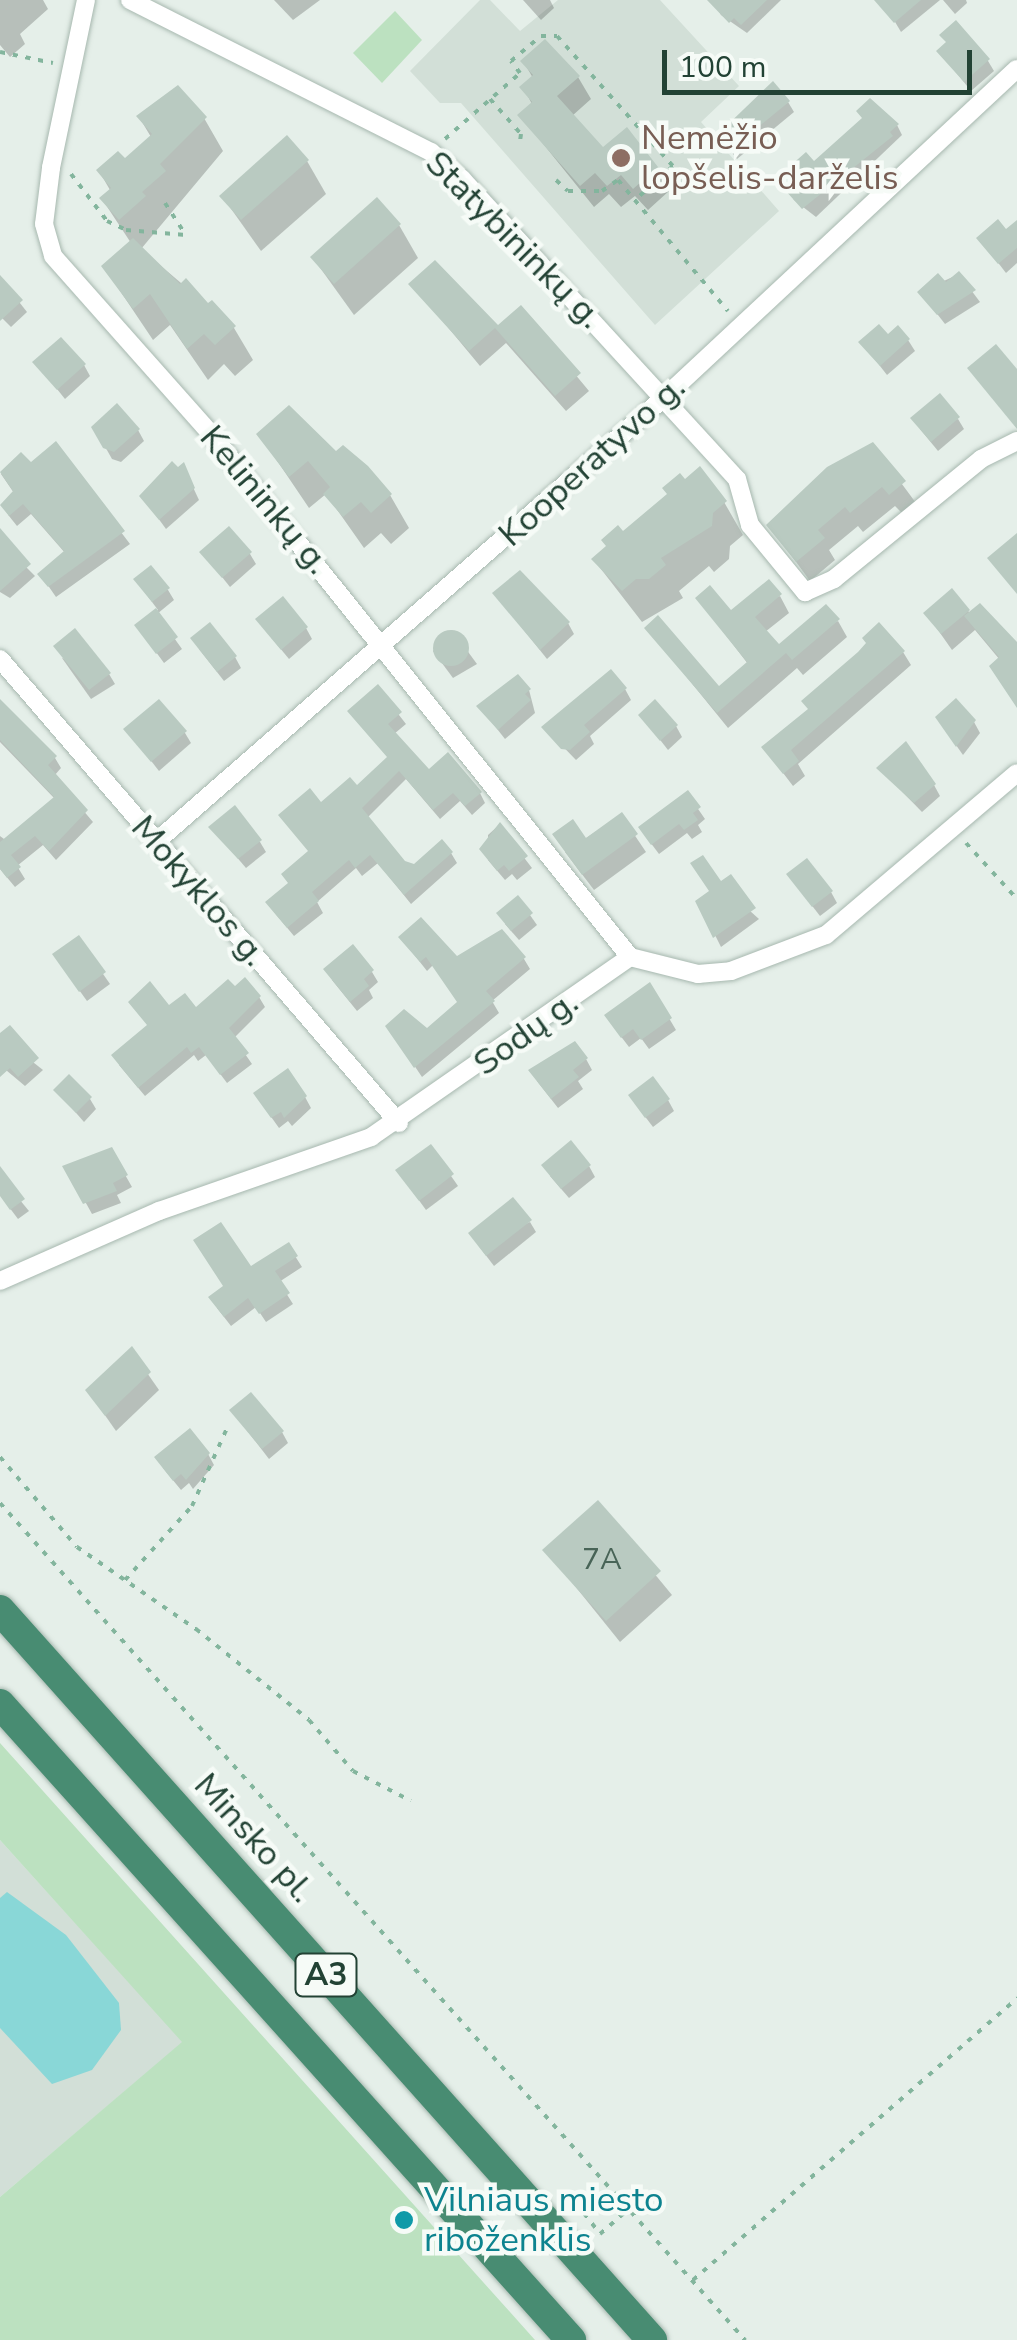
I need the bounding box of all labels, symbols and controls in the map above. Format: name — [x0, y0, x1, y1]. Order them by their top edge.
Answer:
scale bar — [667, 30, 977, 92]
text: 100 m — [679, 47, 766, 88]
place label: Nemėžio lopšelis-darželis — [641, 117, 899, 199]
street label: Statybininkų g. — [417, 143, 611, 337]
marker: Nemėžio lopšelis-darželis — [610, 147, 632, 169]
street label: Kooperatyvo g. — [490, 366, 694, 556]
street label: Kelininkų g. — [191, 417, 339, 583]
street label: Mokyklos g. — [122, 807, 276, 975]
street label: Sodų g. — [466, 981, 586, 1085]
house number: 7A — [582, 1542, 622, 1578]
street label: Minsko pl. — [185, 1765, 323, 1911]
road number: A3 — [294, 1948, 358, 2002]
place label: Vilniaus miesto riboženklis — [424, 2179, 664, 2261]
marker: Vilniaus miesto riboženklis — [393, 2209, 415, 2231]

